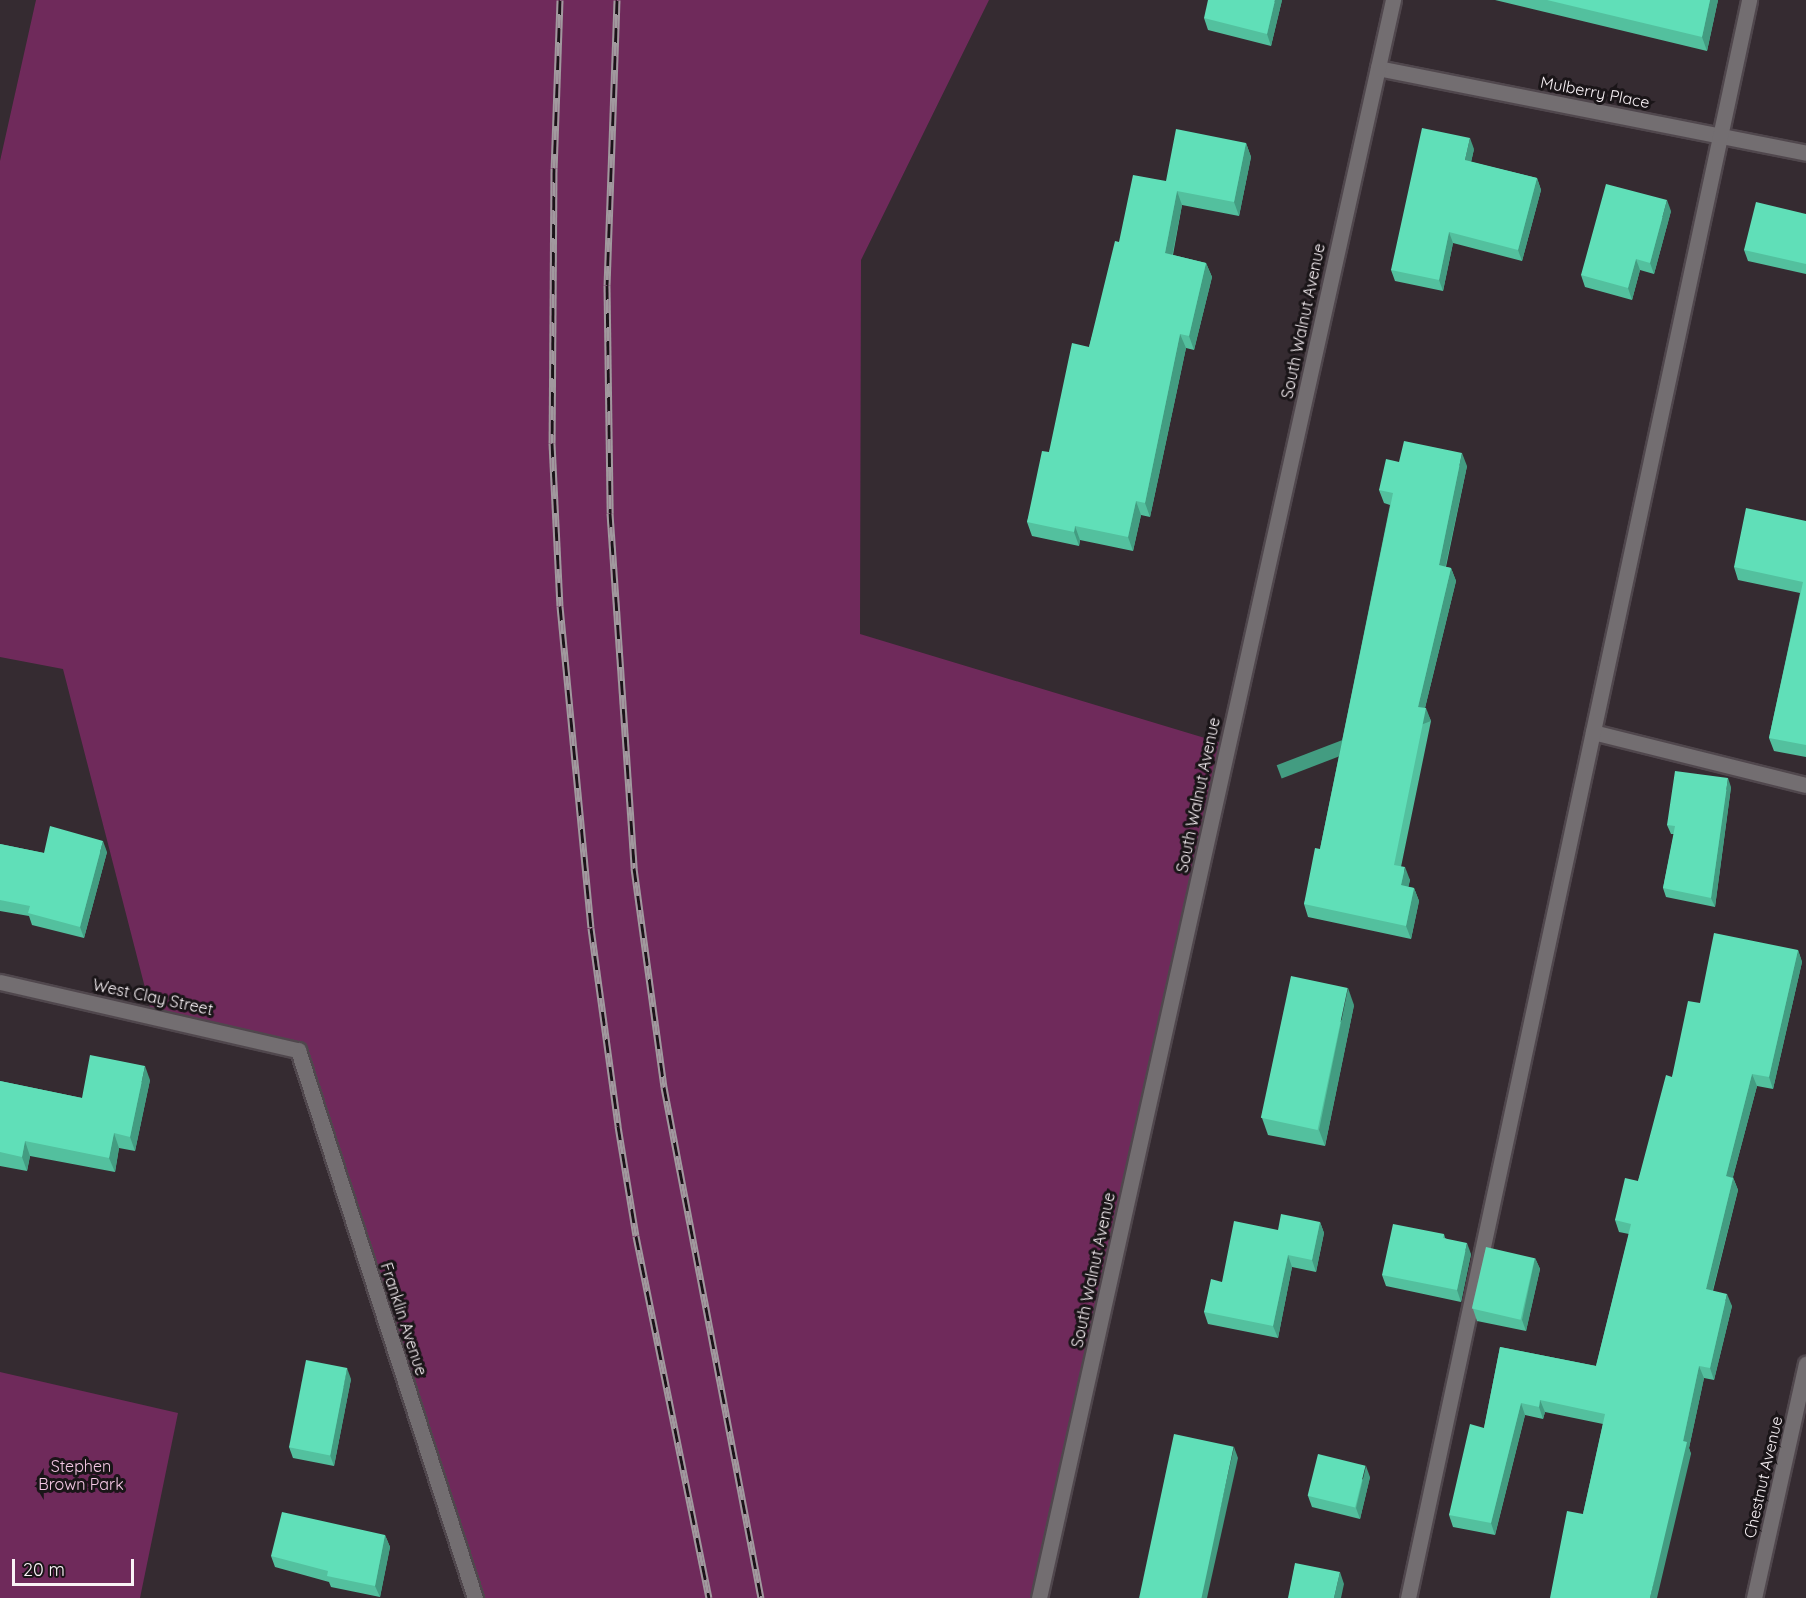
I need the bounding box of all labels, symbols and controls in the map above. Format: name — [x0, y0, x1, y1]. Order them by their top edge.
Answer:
street label: Mulberry Place — [1539, 72, 1651, 112]
street label: South Walnut Avenue — [1277, 242, 1329, 400]
street label: South Walnut Avenue — [1172, 716, 1224, 874]
street label: West Clay Street — [91, 975, 215, 1019]
street label: South Walnut Avenue — [1067, 1191, 1119, 1349]
street label: Franklin Avenue — [377, 1260, 431, 1378]
street label: Chestnut Avenue — [1740, 1414, 1786, 1540]
park label: Stephen Brown Park — [38, 1456, 124, 1494]
scale bar — [15, 1547, 136, 1585]
text: 20 m — [23, 1558, 65, 1581]

